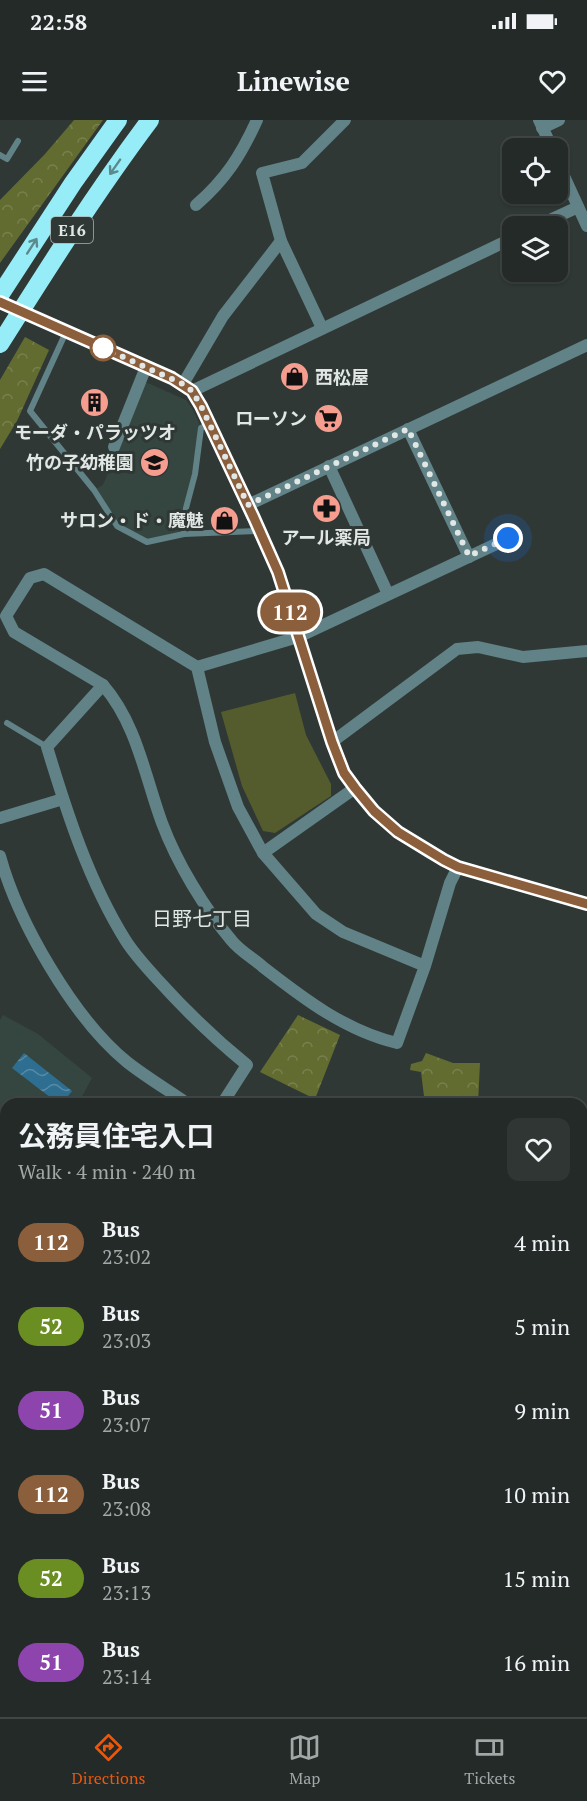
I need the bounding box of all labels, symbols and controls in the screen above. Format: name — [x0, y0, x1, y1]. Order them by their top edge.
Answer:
text: 22:58 — [30, 7, 87, 36]
text: Linewise — [237, 63, 350, 99]
icon: menu — [18, 65, 51, 98]
icon: heart — [536, 65, 569, 98]
map controls — [502, 138, 568, 282]
button: locate — [502, 138, 568, 204]
one-way arrow — [109, 158, 121, 175]
button: layers — [502, 216, 568, 282]
road number: E16 — [51, 217, 93, 243]
one-way arrow — [26, 239, 38, 255]
unlabelled marker — [90, 335, 116, 361]
shop icon: 西松屋 — [278, 361, 310, 393]
place label: 西松屋 — [315, 365, 369, 389]
building icon: モーダ・パラッツオ — [79, 387, 111, 419]
supermarket icon: ローソン — [312, 402, 344, 434]
place label: ローソン — [235, 406, 307, 430]
place label: モーダ・パラッツオ — [14, 420, 176, 444]
school or university icon: 竹の子幼稚園 — [139, 446, 171, 478]
place label: 竹の子幼稚園 — [26, 450, 134, 474]
pharmacy icon: アール薬局 — [310, 492, 342, 524]
shop icon: サロン・ド・魔魅 — [209, 504, 241, 536]
place label: サロン・ド・魔魅 — [60, 508, 204, 532]
your location — [493, 523, 523, 553]
place label: アール薬局 — [282, 525, 370, 549]
line badge: 112 — [256, 592, 324, 632]
text: 112 — [272, 598, 308, 626]
district label: 日野七丁目 — [152, 905, 252, 932]
text: 公務員住宅入口 — [18, 1117, 214, 1154]
button: heart — [507, 1118, 570, 1181]
text: Walk · 4 min · 240 m — [18, 1158, 196, 1185]
text: Bus — [102, 1214, 140, 1243]
text: 112 — [33, 1228, 69, 1256]
text: 4 min — [514, 1228, 570, 1257]
text: 23:02 — [102, 1243, 151, 1270]
text: Bus — [102, 1298, 140, 1327]
text: 52 — [39, 1312, 63, 1340]
text: 5 min — [514, 1312, 570, 1341]
text: 23:03 — [102, 1327, 151, 1354]
text: Bus — [102, 1382, 140, 1411]
text: 51 — [39, 1396, 63, 1424]
text: 9 min — [514, 1396, 570, 1425]
text: 23:07 — [102, 1411, 151, 1438]
text: Bus — [102, 1466, 140, 1495]
text: 112 — [33, 1480, 69, 1508]
text: 10 min — [503, 1480, 570, 1509]
text: 23:08 — [102, 1495, 151, 1522]
text: Bus — [102, 1550, 140, 1579]
text: 52 — [39, 1564, 63, 1592]
text: 15 min — [503, 1564, 570, 1593]
text: 23:13 — [102, 1579, 151, 1606]
text: Bus — [102, 1634, 140, 1663]
text: 51 — [39, 1648, 63, 1676]
text: 16 min — [503, 1648, 570, 1677]
text: 23:14 — [102, 1663, 151, 1690]
tab: Directions — [72, 1731, 145, 1789]
tab: Map — [288, 1731, 321, 1789]
tab: Tickets — [464, 1731, 515, 1789]

